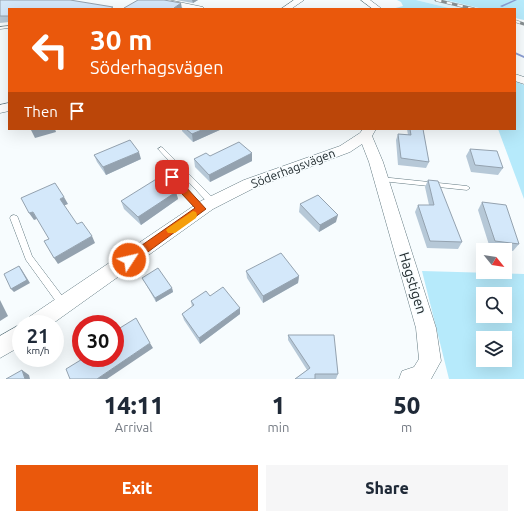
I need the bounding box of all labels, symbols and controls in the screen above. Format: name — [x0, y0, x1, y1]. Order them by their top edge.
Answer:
icon: left — [24, 24, 76, 76]
text: 30 m — [90, 24, 152, 55]
text: Söderhagsvägen — [90, 57, 224, 77]
icon: arrive — [66, 100, 88, 122]
text: Then — [24, 103, 58, 120]
street label: Söderhagsvägen — [249, 146, 337, 190]
pin — [155, 160, 189, 194]
icon: arrive — [161, 166, 183, 188]
position arrow — [108, 239, 150, 281]
north arrow — [476, 243, 512, 279]
map controls — [476, 243, 512, 367]
street label: Hagstigen — [396, 250, 430, 316]
button: search — [476, 287, 512, 323]
speed limit sign: 30 — [72, 315, 124, 367]
text: 21 — [27, 324, 49, 347]
button: layers — [476, 331, 512, 367]
text: km/h — [26, 345, 50, 356]
text: 14:11 — [104, 392, 164, 419]
text: 1 — [272, 392, 285, 419]
text: 50 — [393, 392, 420, 419]
text: Arrival — [115, 420, 153, 434]
text: min — [268, 420, 289, 434]
text: m — [401, 420, 412, 434]
button: Exit — [16, 465, 258, 511]
button: Share — [266, 465, 508, 511]

